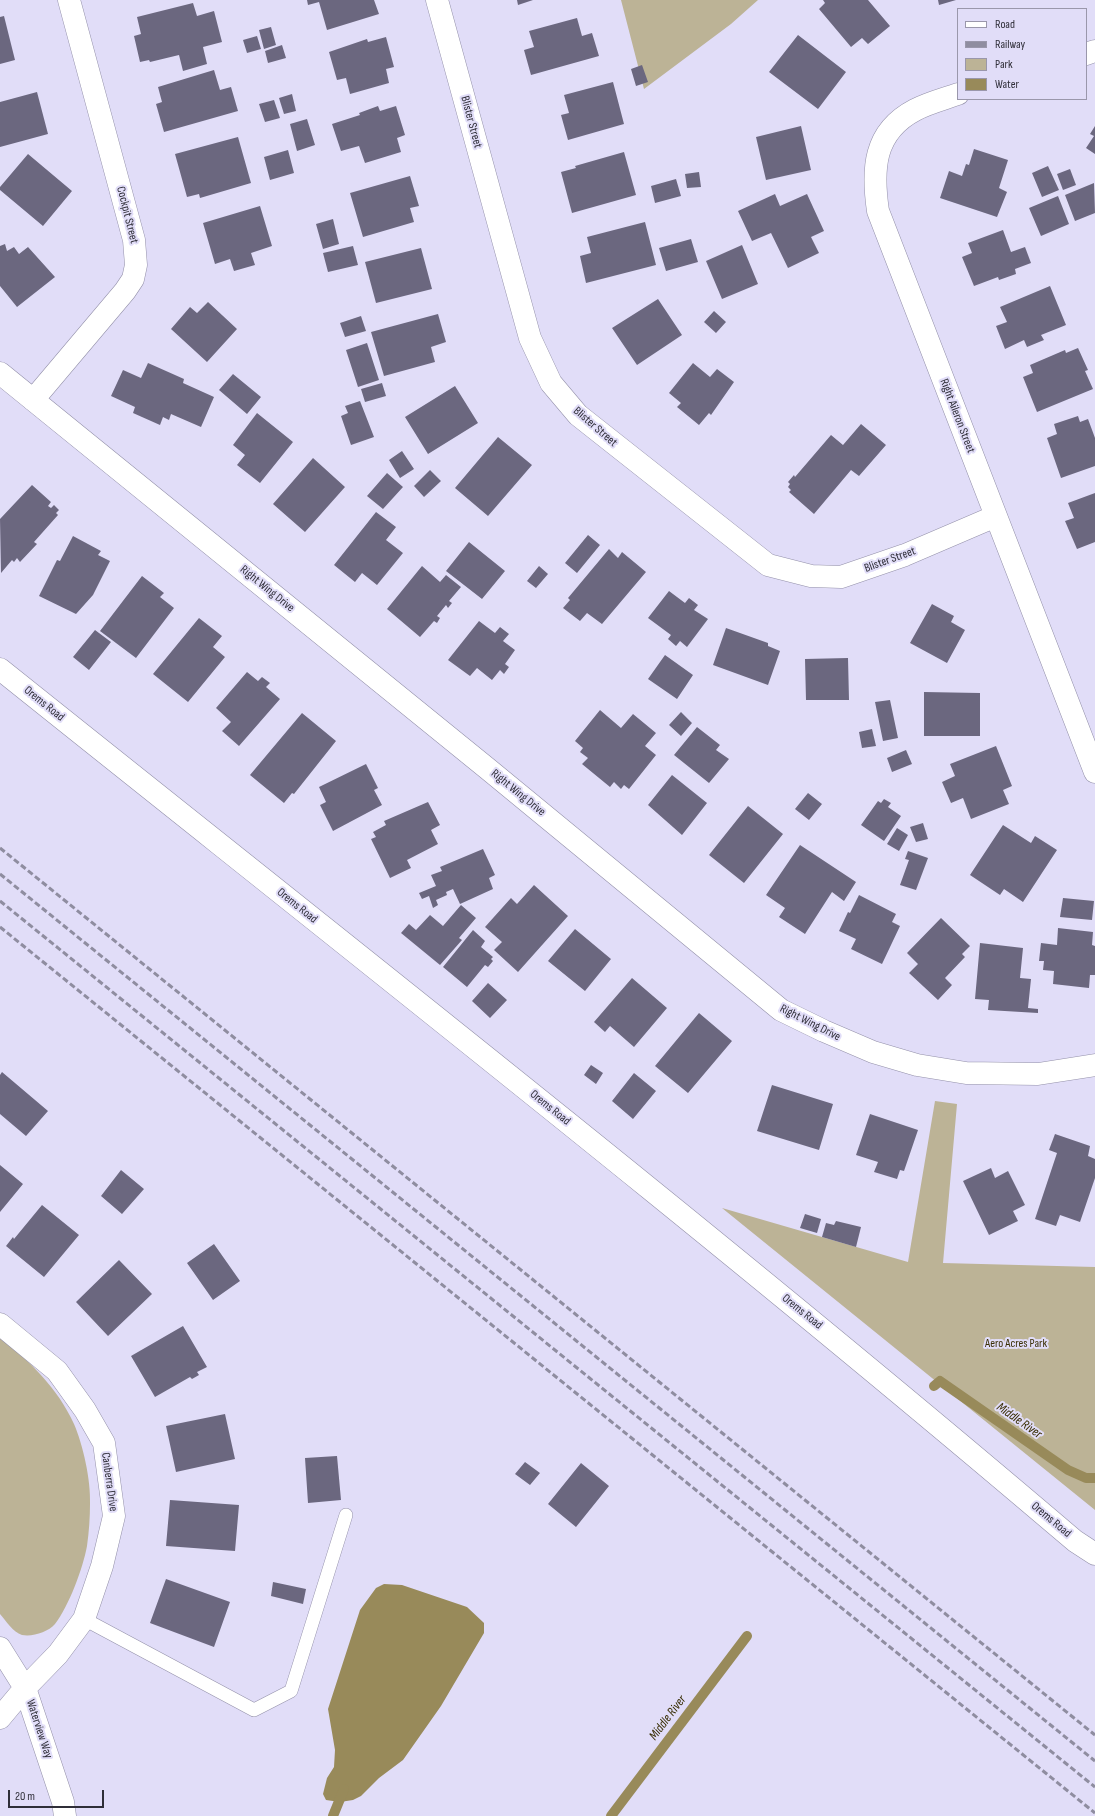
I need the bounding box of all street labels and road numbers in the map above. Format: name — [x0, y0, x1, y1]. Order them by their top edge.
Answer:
street label: Blister Street — [457, 94, 485, 150]
street label: Cockpit Street — [113, 185, 141, 245]
street label: Right Aileron Street — [936, 377, 978, 455]
street label: Blister Street — [570, 404, 620, 450]
street label: Blister Street — [862, 544, 918, 576]
street label: Right Wing Drive — [237, 563, 297, 615]
street label: Orems Road — [21, 683, 67, 725]
street label: Right Wing Drive — [488, 767, 548, 819]
street label: Orems Road — [274, 885, 320, 927]
street label: Right Wing Drive — [777, 1002, 843, 1044]
street label: Orems Road — [527, 1087, 573, 1129]
street label: Orems Road — [779, 1291, 825, 1333]
street label: Canberra Drive — [98, 1452, 120, 1512]
street label: Orems Road — [1028, 1499, 1074, 1541]
street label: Waterview Way — [23, 1698, 55, 1760]

